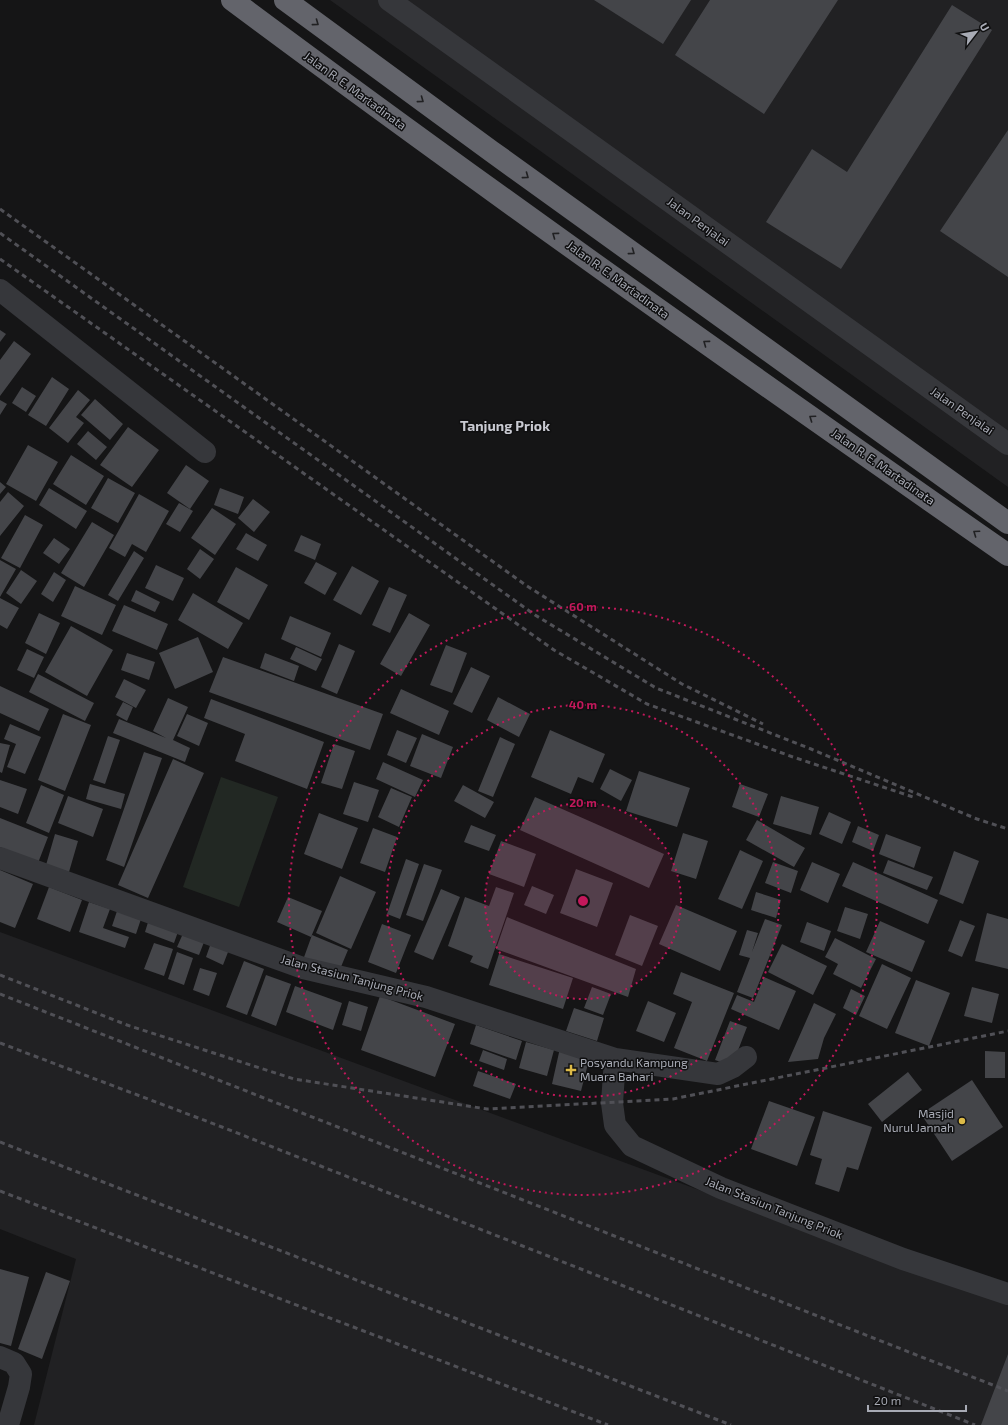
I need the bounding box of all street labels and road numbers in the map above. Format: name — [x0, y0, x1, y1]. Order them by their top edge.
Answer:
street label: Jalan R. E. Martadinata — [302, 48, 410, 132]
street label: Jalan Penjalai — [664, 194, 732, 249]
street label: Jalan R. E. Martadinata — [565, 237, 673, 321]
street label: Jalan Penjalai — [928, 383, 997, 438]
street label: Jalan R. E. Martadinata — [829, 425, 938, 507]
street label: Jalan Stasiun Tanjung Priok — [279, 951, 425, 1004]
street label: Jalan Stasiun Tanjung Priok — [703, 1173, 845, 1242]

